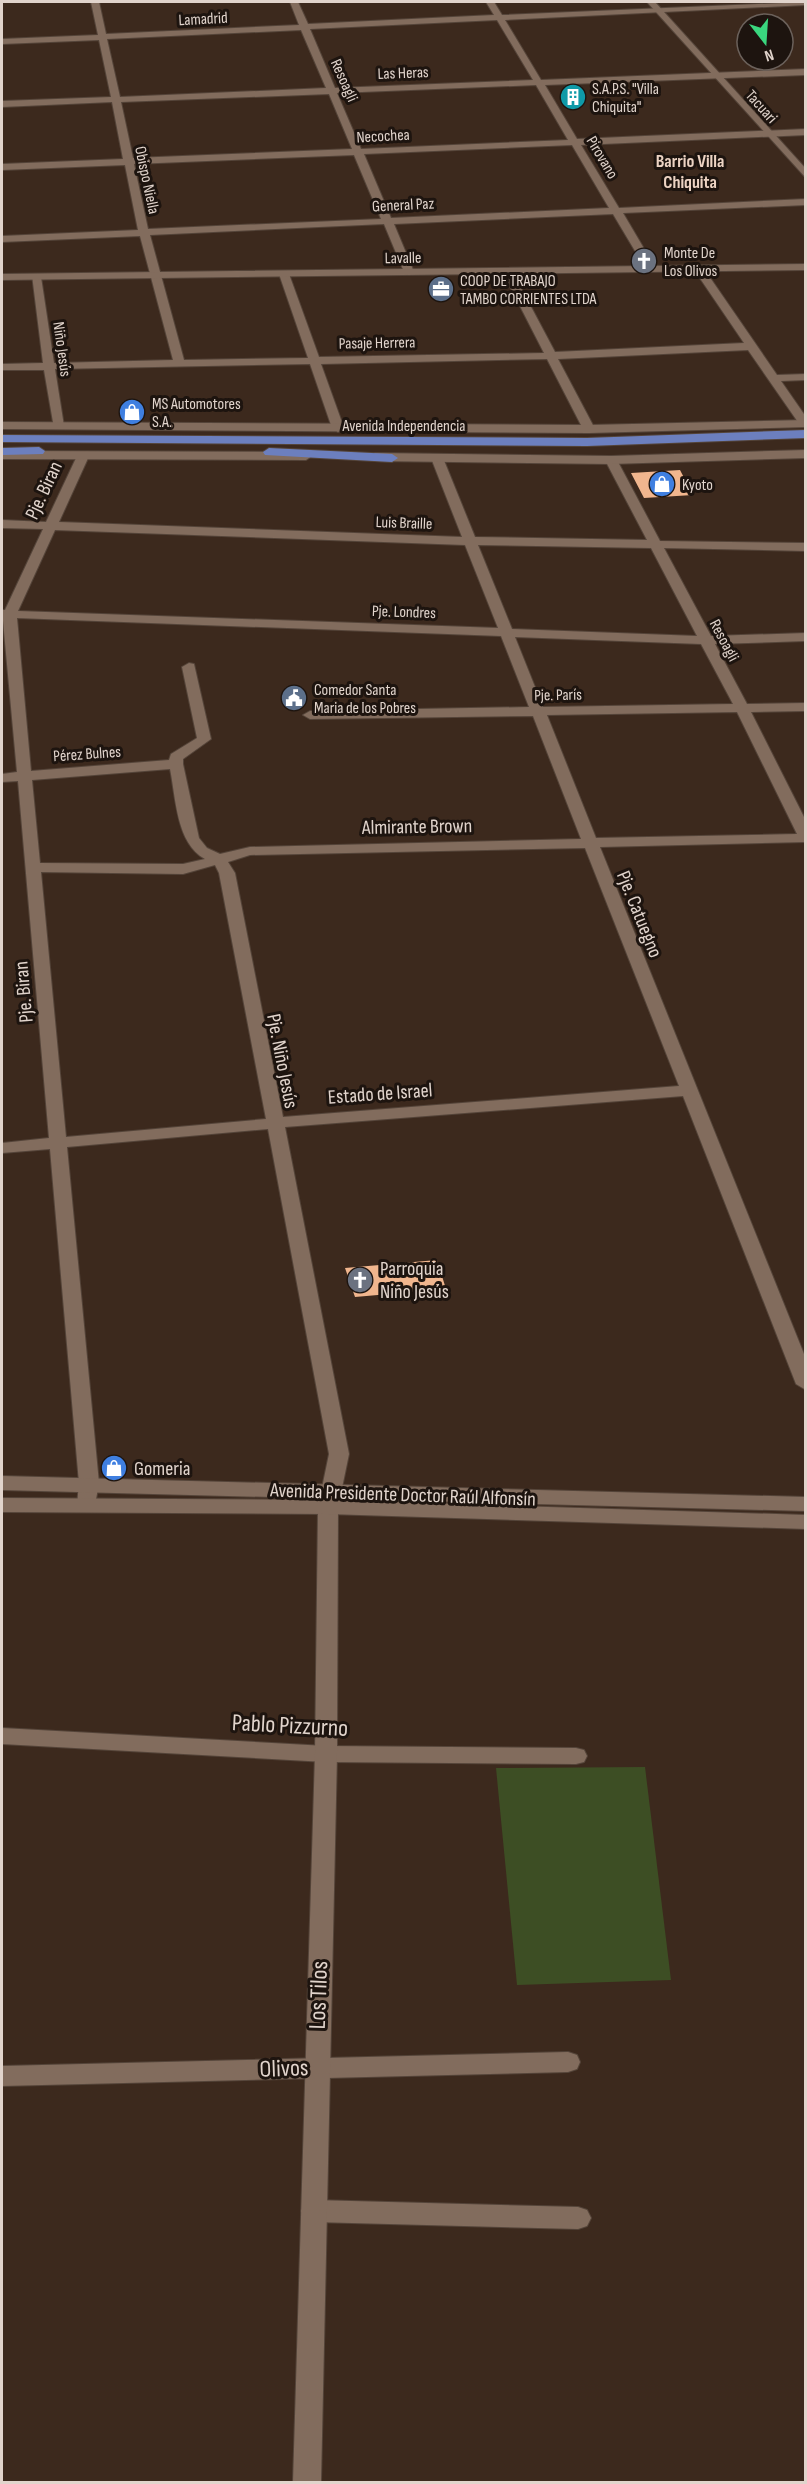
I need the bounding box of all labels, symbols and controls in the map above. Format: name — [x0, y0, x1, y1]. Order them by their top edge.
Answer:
street label: Lamadrid — [178, 9, 228, 30]
north arrow — [735, 12, 795, 72]
text: N — [762, 45, 776, 65]
street label: Resoagli — [326, 56, 361, 105]
street label: Las Heras — [377, 63, 429, 84]
place label: S.A.P.S. "Villa Chiquita" — [592, 80, 659, 117]
building icon: S.A.P.S. "Villa Chiquita" — [558, 82, 588, 112]
street label: Tacuari — [741, 86, 781, 128]
street label: Necochea — [356, 126, 410, 147]
street label: Pirovano — [582, 133, 622, 182]
street label: Obispo Niella — [130, 145, 163, 216]
district label: Barrio Villa Chiquita — [656, 151, 724, 193]
street label: General Paz — [372, 194, 435, 217]
place label: Monte De Los Olivos — [664, 244, 718, 281]
church icon: Monte De Los Olivos — [629, 246, 659, 276]
street label: Lavalle — [385, 249, 421, 268]
place label: COOP DE TRABAJO TAMBO CORRIENTES LTDA — [460, 272, 597, 309]
office icon: COOP DE TRABAJO TAMBO CORRIENTES LTDA — [426, 274, 456, 304]
street label: Niño Jesús — [48, 321, 75, 378]
street label: Pasaje Herrera — [338, 333, 416, 354]
place label: MS Automotores S.A. — [152, 395, 241, 432]
shop icon: MS Automotores S.A. — [117, 397, 147, 427]
street label: Avenida Independencia — [342, 417, 465, 436]
street label: Pje. Biran — [20, 458, 68, 523]
shop icon: Kyoto — [647, 469, 677, 499]
place label: Kyoto — [682, 476, 713, 495]
street label: Luis Braille — [375, 513, 433, 534]
street label: Pje. Londres — [372, 602, 437, 623]
street label: Resoagli — [705, 616, 743, 665]
place label: Comedor Santa Maria de los Pobres — [314, 681, 416, 718]
public building icon: Comedor Santa Maria de los Pobres — [279, 683, 309, 713]
street label: Pje. París — [534, 686, 582, 705]
street label: Pérez Bulnes — [52, 743, 122, 766]
street label: Almirante Brown — [361, 814, 472, 840]
street label: Pje. Catuegno — [611, 867, 667, 961]
street label: Pje. Biran — [9, 960, 39, 1024]
street label: Pje. Niño Jesús — [261, 1012, 303, 1111]
street label: Estado de Israel — [327, 1078, 433, 1110]
place label: Parroquia Niño Jesús — [380, 1257, 449, 1304]
church icon: Parroquia Niño Jesús — [345, 1265, 375, 1295]
shop icon: Gomeria — [99, 1453, 129, 1483]
place label: Gomeria — [134, 1457, 190, 1481]
street label: Avenida Presidente Doctor Raúl Alfonsín — [269, 1478, 536, 1512]
street label: Pablo Pizzurno — [231, 1708, 349, 1743]
street label: Los Tilos — [303, 1960, 334, 2030]
street label: Olivos — [259, 2053, 309, 2084]

